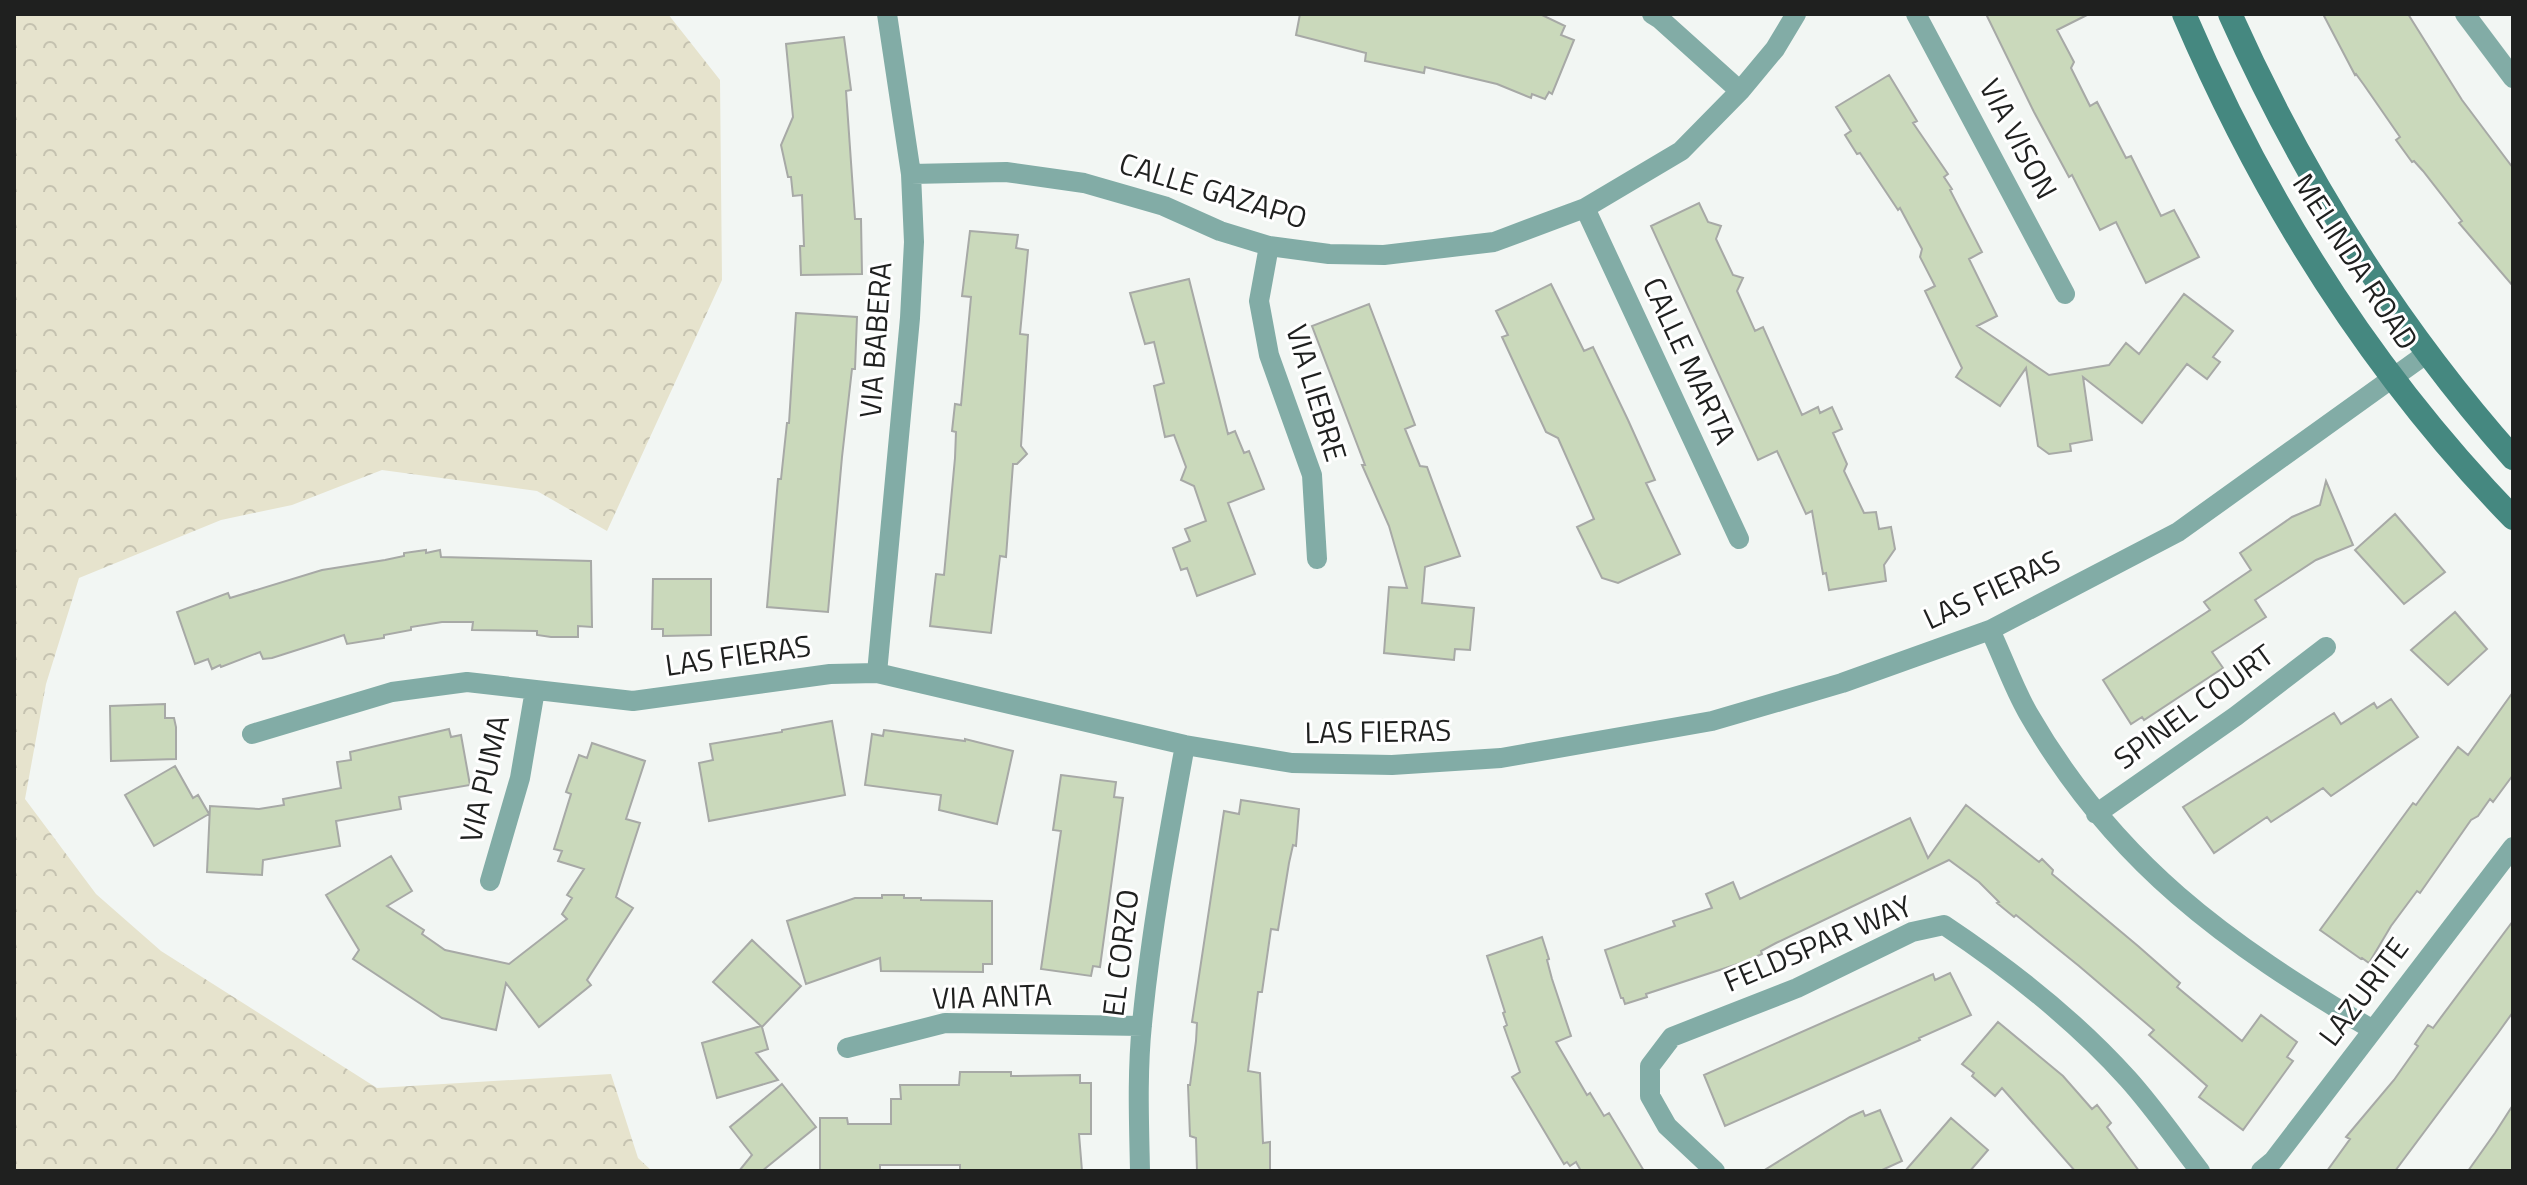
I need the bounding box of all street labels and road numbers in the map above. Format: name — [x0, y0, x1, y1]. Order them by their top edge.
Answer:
street label: VIA VISON — [1968, 70, 2070, 207]
street label: CALLE GAZAPO — [1114, 140, 1313, 240]
street label: MELINDA ROAD — [2281, 164, 2430, 359]
street label: VIA BABERA — [847, 260, 903, 420]
street label: CALLE MARTA — [1631, 269, 1749, 452]
street label: VIA LIEBRE — [1274, 318, 1360, 467]
street label: LAS FIERAS — [1915, 537, 2068, 641]
street label: LAS FIERAS — [662, 622, 814, 688]
street label: SPINEL COURT — [2104, 632, 2283, 780]
street label: LAS FIERAS — [1304, 707, 1452, 755]
street label: VIA PUMA — [447, 710, 521, 847]
street label: FELDSPAR WAY — [1716, 883, 1919, 1003]
street label: EL CORZO — [1089, 887, 1151, 1019]
street label: LAZURITE — [2307, 927, 2419, 1056]
street label: VIA ANTA — [931, 971, 1053, 1021]

